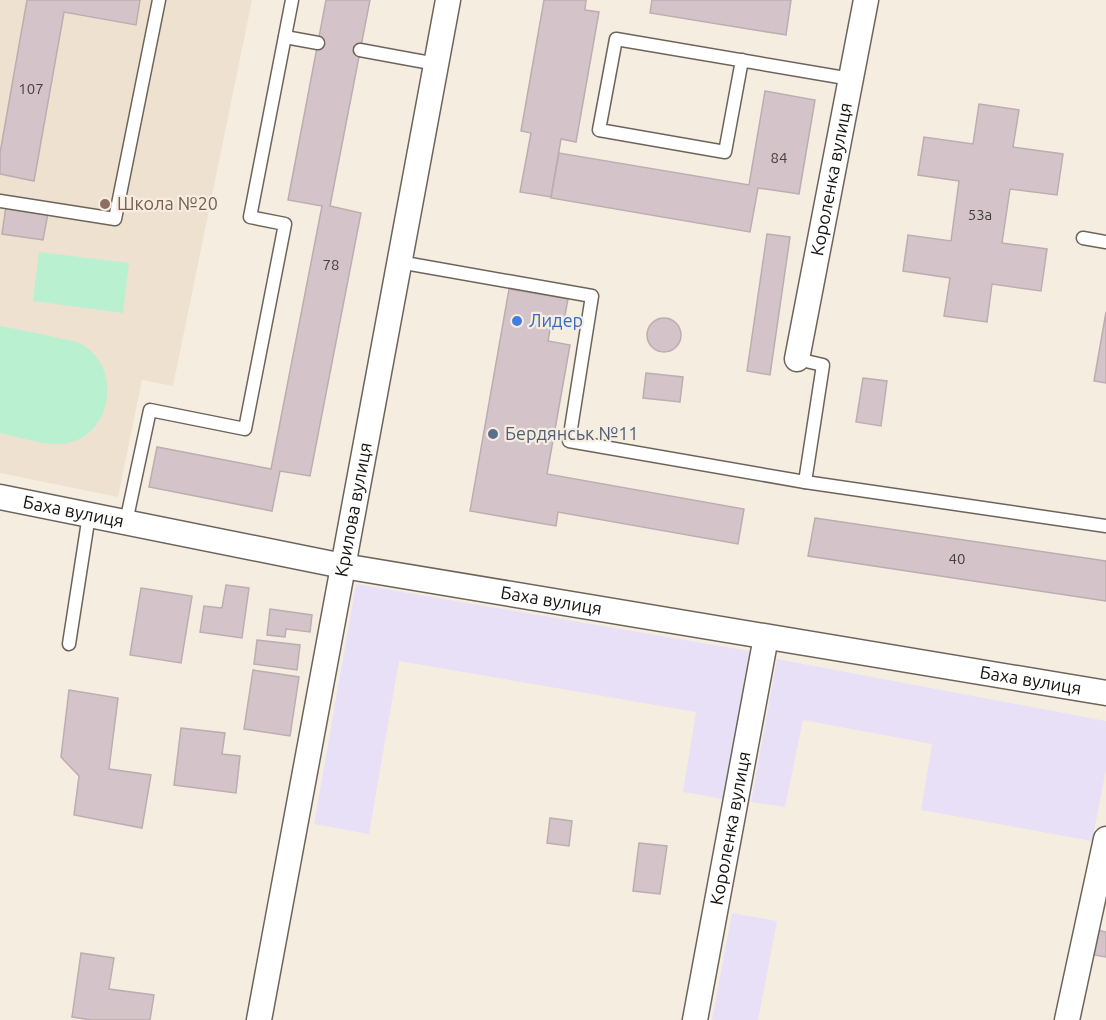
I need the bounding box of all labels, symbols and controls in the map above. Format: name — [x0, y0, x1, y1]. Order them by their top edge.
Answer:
house number: 107 — [18, 80, 44, 97]
street label: Короленка вулиця — [806, 101, 855, 257]
house number: 84 — [771, 149, 787, 166]
place label: Школа №20 — [117, 193, 218, 213]
marker: Школа №20 — [98, 197, 112, 211]
house number: 53а — [968, 206, 992, 223]
house number: 78 — [323, 256, 339, 273]
place label: Лидер — [529, 310, 583, 330]
marker: Лидер — [510, 314, 524, 328]
place label: Бердянськ №11 — [505, 423, 639, 443]
marker: Бердянськ №11 — [486, 427, 500, 441]
street label: Крилова вулиця — [330, 441, 375, 578]
street label: Баха вулиця — [22, 491, 126, 531]
house number: 40 — [949, 550, 965, 567]
street label: Баха вулиця — [499, 581, 604, 618]
street label: Баха вулиця — [979, 661, 1083, 698]
street label: Короленка вулиця — [706, 750, 754, 906]

